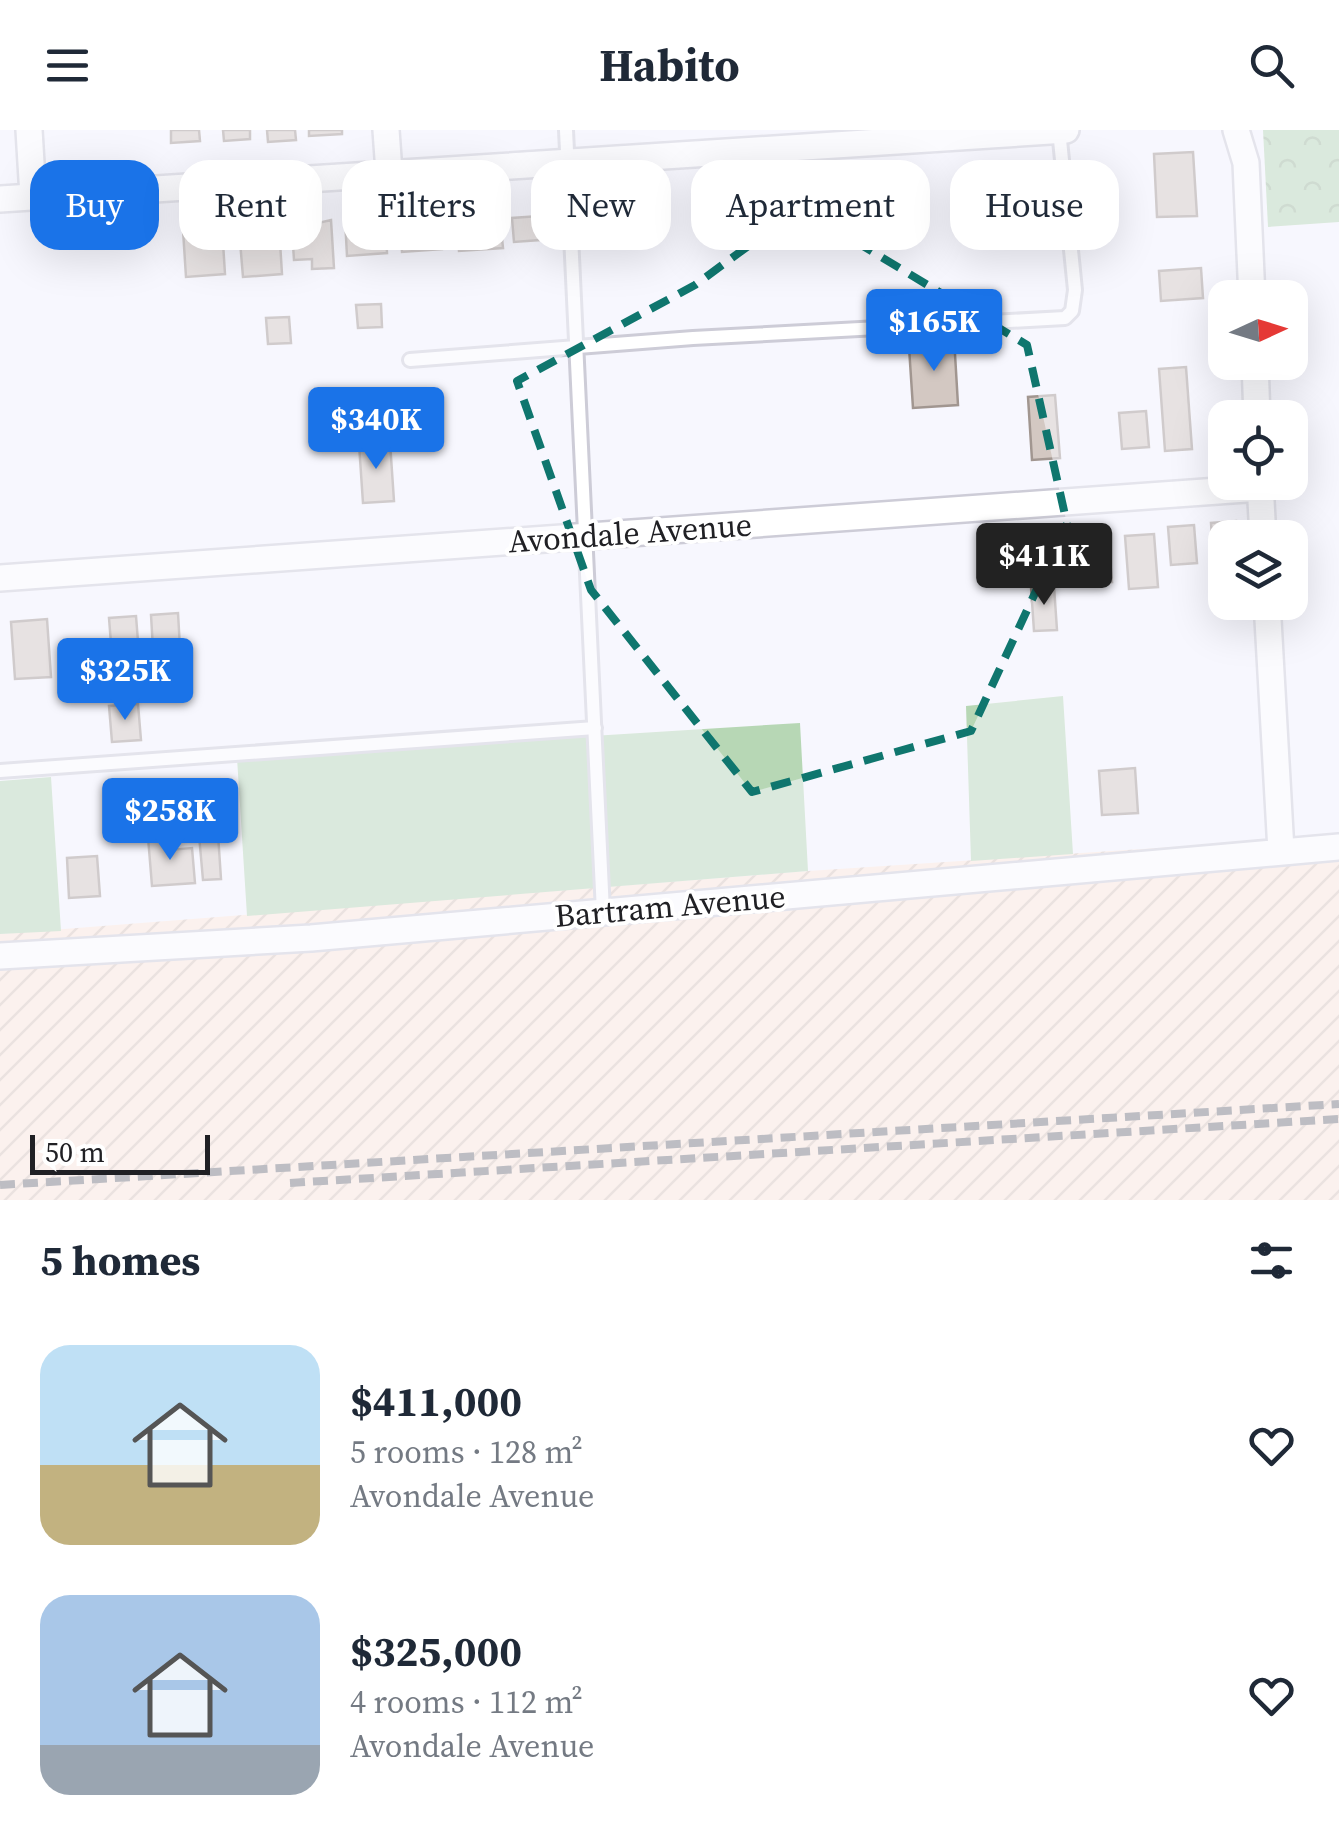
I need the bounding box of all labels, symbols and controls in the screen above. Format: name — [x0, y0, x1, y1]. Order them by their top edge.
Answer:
text: Habito — [599, 34, 740, 96]
icon: menu — [40, 38, 95, 93]
icon: search — [1244, 38, 1299, 93]
chip: Buy — [30, 160, 159, 250]
chip: Rent — [179, 160, 322, 250]
chip: Filters — [342, 160, 511, 250]
chip: New — [531, 160, 671, 250]
chip: Apartment — [691, 160, 930, 250]
chip: House — [950, 160, 1119, 250]
north arrow — [1208, 280, 1308, 380]
map controls — [1208, 280, 1308, 620]
pin: $165K — [864, 289, 1004, 374]
text: $165K — [888, 299, 980, 343]
pin: $340K — [306, 387, 446, 472]
text: $340K — [330, 397, 422, 441]
button: locate — [1208, 400, 1308, 500]
street label: Avondale Avenue — [507, 503, 753, 563]
button: layers — [1208, 520, 1308, 620]
pin: $411K — [974, 523, 1114, 608]
text: $411K — [998, 533, 1090, 577]
pin: $325K — [55, 638, 195, 723]
text: $325K — [79, 648, 171, 692]
pin: $258K — [100, 778, 240, 863]
text: $258K — [124, 788, 216, 832]
street label: Bartram Avenue — [553, 874, 787, 938]
scale bar — [30, 1130, 210, 1174]
text: 50 m — [45, 1133, 105, 1171]
text: 5 homes — [40, 1231, 200, 1289]
icon: filters — [1244, 1233, 1299, 1288]
text: $411,000 — [350, 1372, 522, 1430]
icon: home — [120, 1385, 240, 1505]
icon: heart — [1244, 1418, 1299, 1473]
text: 5 rooms · 128 m² — [350, 1430, 583, 1474]
text: Avondale Avenue — [350, 1474, 594, 1518]
text: $325,000 — [350, 1622, 522, 1680]
icon: home — [120, 1635, 240, 1755]
icon: heart — [1244, 1668, 1299, 1723]
text: 4 rooms · 112 m² — [350, 1680, 583, 1724]
text: Avondale Avenue — [350, 1724, 594, 1768]

